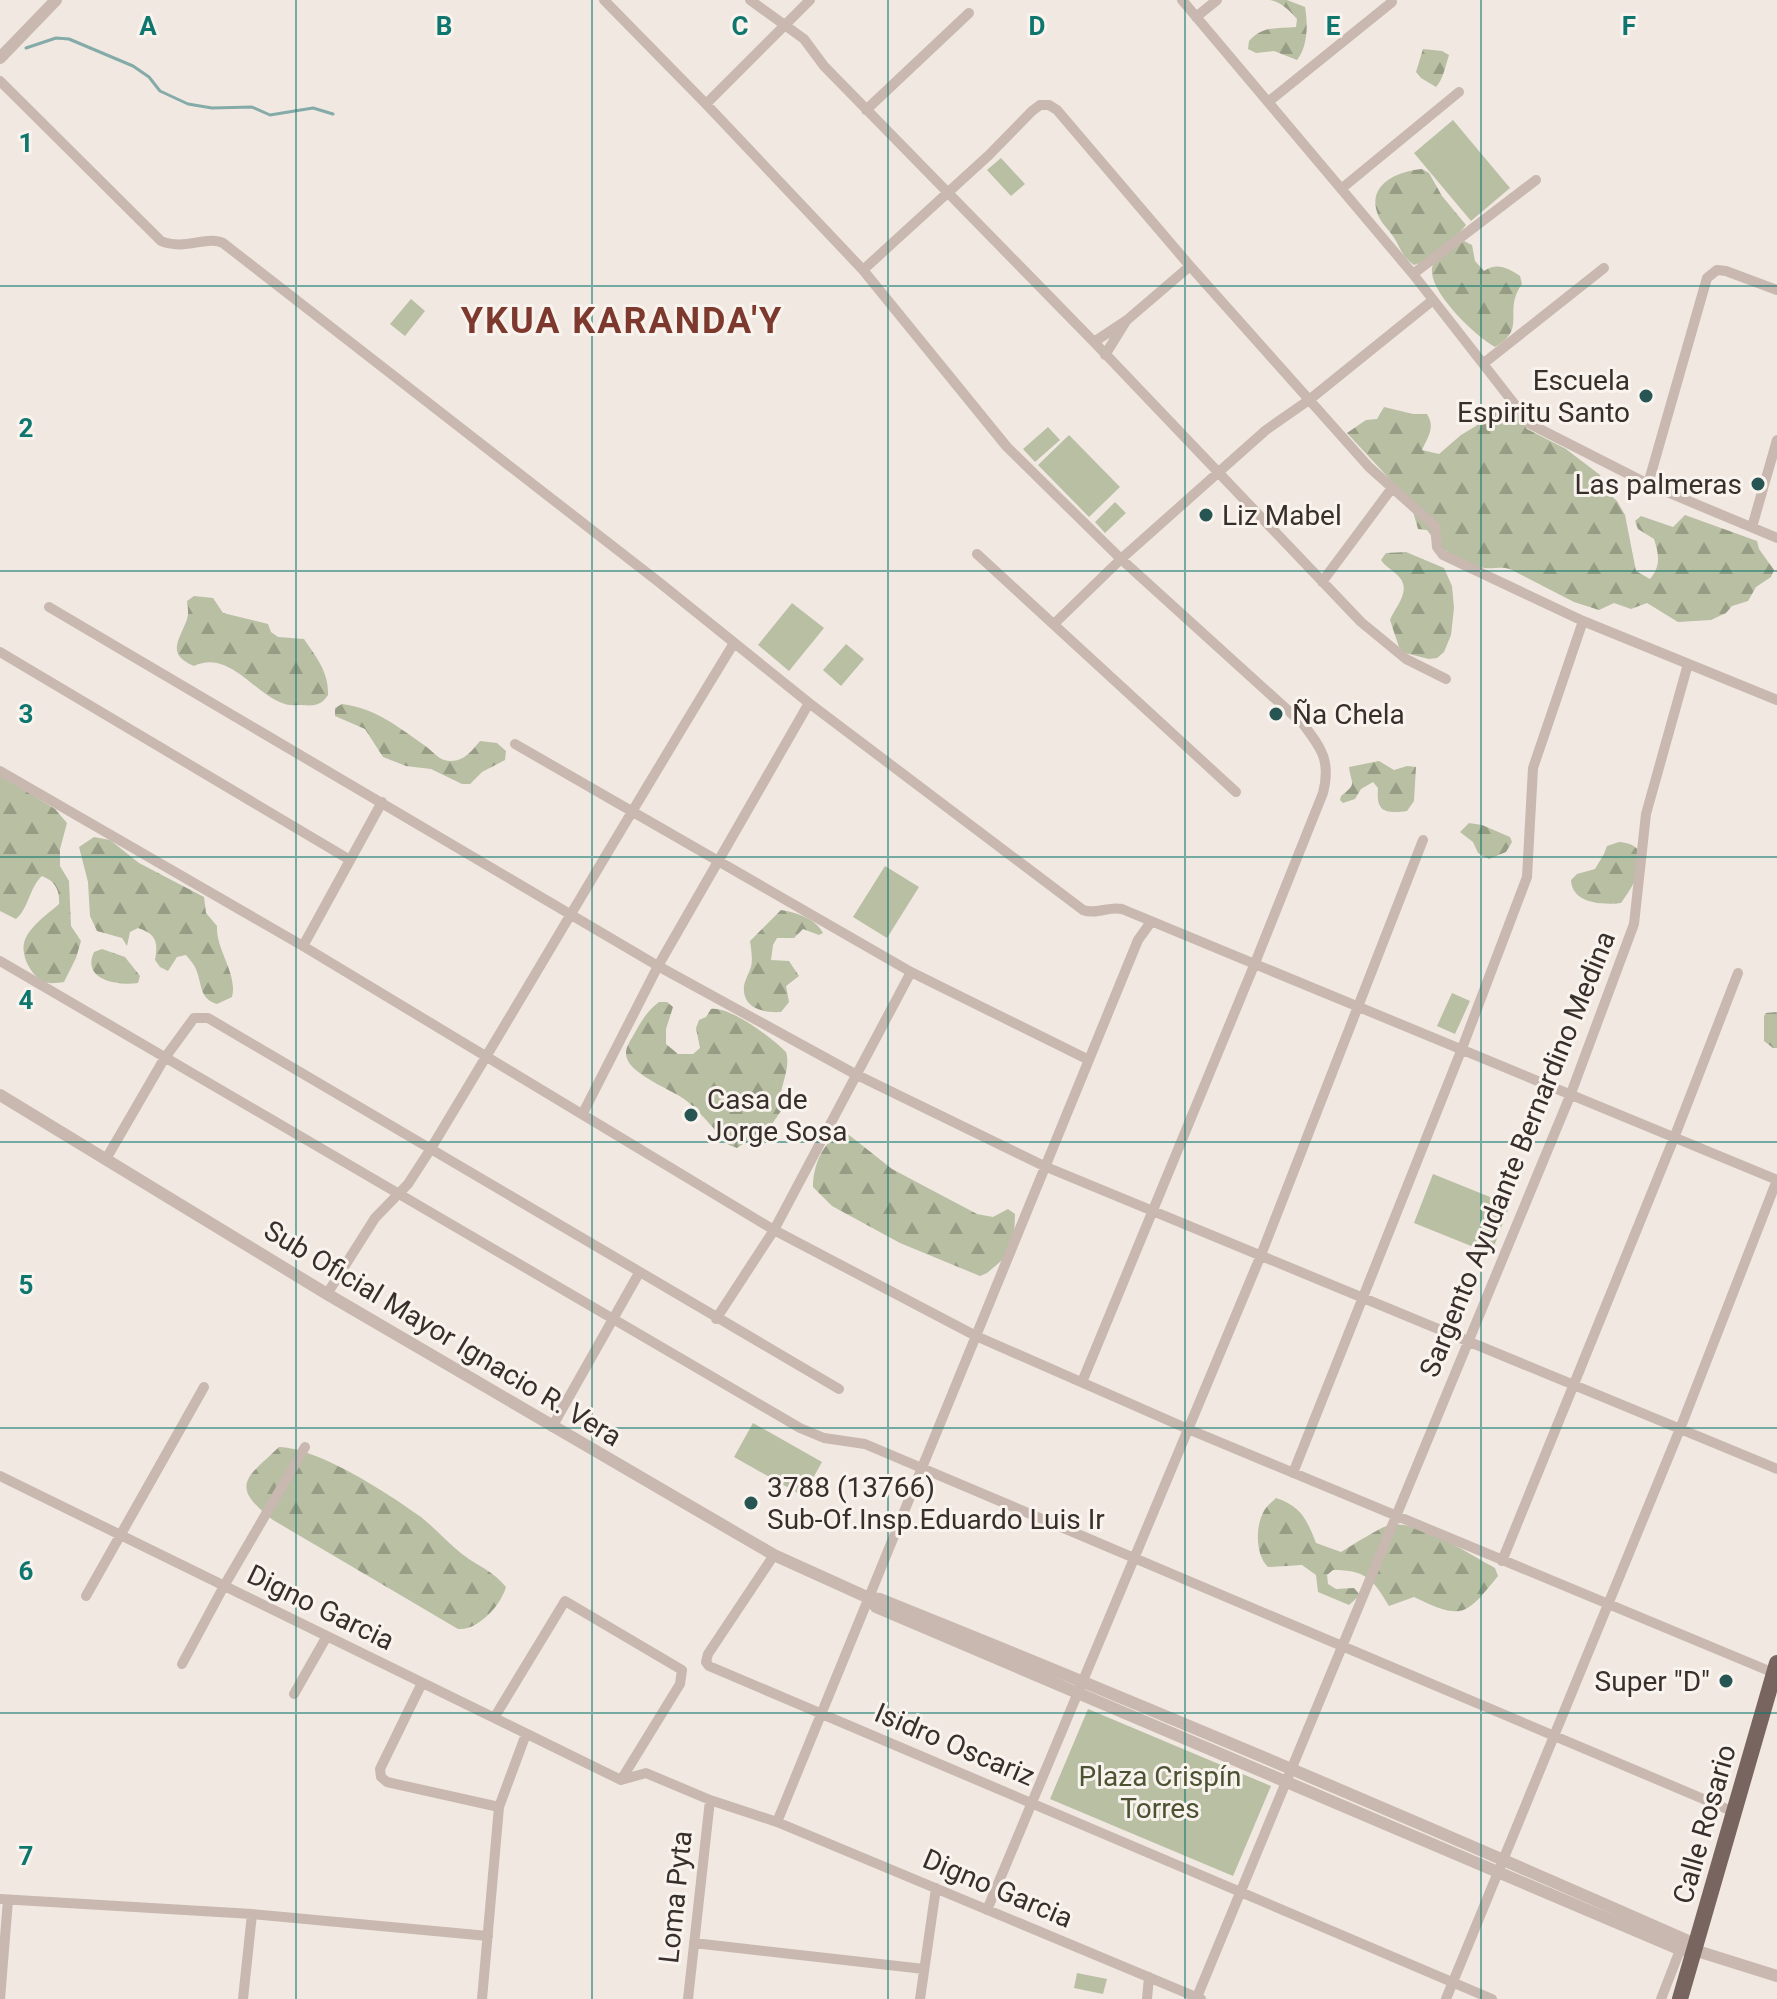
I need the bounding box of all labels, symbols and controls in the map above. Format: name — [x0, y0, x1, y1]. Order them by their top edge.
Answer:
text: A — [139, 11, 157, 41]
text: B — [436, 11, 452, 41]
text: C — [731, 11, 749, 41]
text: D — [1029, 11, 1045, 41]
text: E — [1326, 11, 1341, 41]
text: F — [1622, 11, 1636, 41]
text: 1 — [19, 128, 33, 158]
district label: YKUA KARANDA'Y — [461, 300, 783, 342]
place label: Escuela Espiritu Santo — [1457, 364, 1630, 429]
marker: Escuela Espiritu Santo — [1637, 387, 1655, 405]
text: 2 — [19, 413, 33, 443]
place label: Las palmeras — [1575, 468, 1742, 501]
marker: Las palmeras — [1749, 475, 1767, 493]
place label: Liz Mabel — [1222, 499, 1342, 532]
marker: Liz Mabel — [1197, 506, 1215, 524]
place label: Ña Chela — [1292, 698, 1405, 731]
text: 3 — [19, 699, 33, 729]
marker: Ña Chela — [1267, 705, 1285, 723]
street label: Sargento Ayudante Bernardino Medina — [1413, 926, 1622, 1382]
text: 4 — [19, 985, 34, 1015]
place label: Casa de Jorge Sosa — [707, 1083, 847, 1148]
marker: Casa de Jorge Sosa — [682, 1106, 700, 1124]
street label: Sub Oficial Mayor Ignacio R. Vera — [258, 1213, 627, 1453]
text: 5 — [19, 1270, 33, 1300]
place label: 3788 (13766) Sub-Of.Insp.Eduardo Luis Ir — [767, 1471, 1105, 1536]
marker: 3788 (13766) Sub-Of.Insp.Eduardo Luis Ir — [742, 1494, 760, 1512]
text: 6 — [19, 1556, 34, 1586]
street label: Digno Garcia — [242, 1558, 400, 1657]
place label: Super "D" — [1595, 1665, 1710, 1698]
marker: Super "D" — [1717, 1672, 1735, 1690]
street label: Isidro Oscariz — [870, 1696, 1040, 1793]
street label: Calle Rosario — [1666, 1741, 1743, 1908]
park label: Plaza Crispín Torres — [1079, 1760, 1241, 1825]
street label: Loma Pyta — [652, 1829, 699, 1965]
text: 7 — [19, 1841, 33, 1871]
street label: Digno Garcia — [918, 1842, 1078, 1935]

